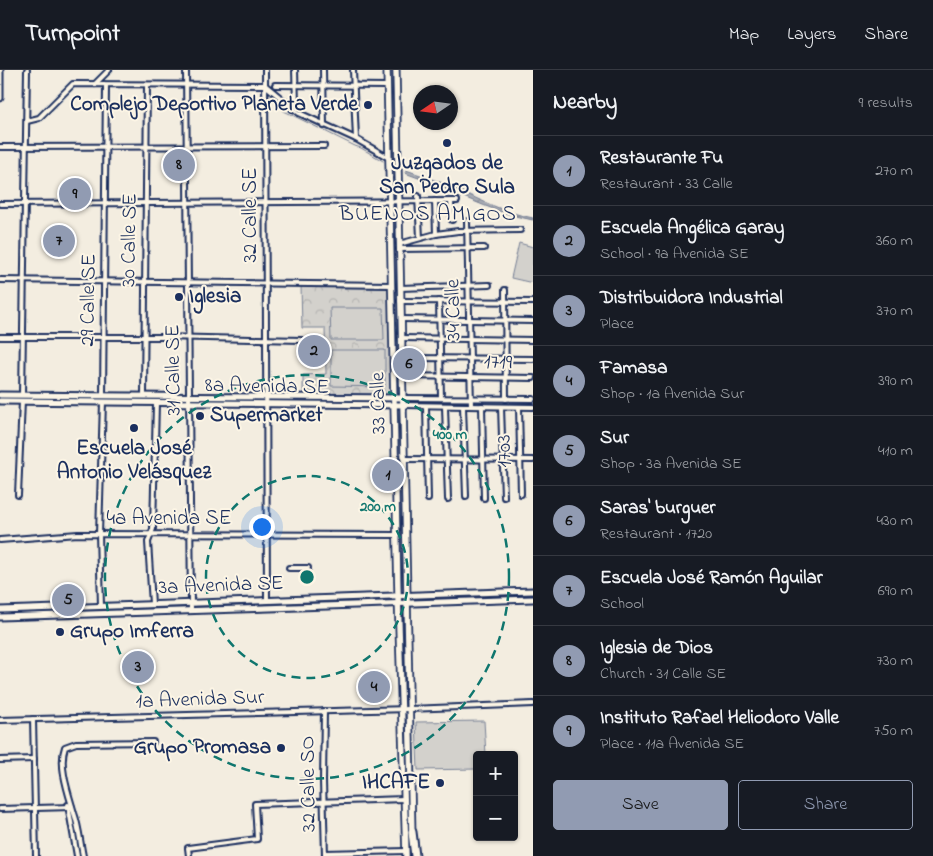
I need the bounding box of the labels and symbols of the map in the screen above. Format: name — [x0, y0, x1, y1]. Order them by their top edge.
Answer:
north arrow — [413, 85, 458, 130]
place label: Complejo Deportivo Planeta Verde — [70, 90, 359, 120]
marker: Complejo Deportivo Planeta Verde — [362, 99, 374, 111]
marker: Juzgados de San Pedro Sula — [441, 137, 453, 149]
pin: 8 — [163, 146, 195, 184]
place label: Juzgados de San Pedro Sula — [379, 149, 515, 203]
street label: 32 Calle SE — [236, 167, 266, 263]
pin: 9 — [59, 175, 91, 213]
street label: 30 Calle SE — [114, 193, 146, 287]
district label: BUENOS AMIGOS — [338, 199, 517, 231]
pin: 7 — [43, 222, 75, 260]
street label: 29 Calle SE — [73, 253, 105, 347]
street label: 34 Calle — [438, 278, 470, 341]
place label: Iglesia — [189, 282, 241, 314]
marker: Iglesia — [173, 291, 185, 303]
street label: 31 Calle SE — [158, 324, 190, 416]
pin: 2 — [298, 332, 330, 370]
pin: 6 — [393, 345, 425, 383]
street label: 1719 — [484, 348, 513, 378]
street label: 8a Avenida SE — [205, 371, 329, 403]
street label: 33 Calle — [363, 371, 395, 434]
place label: Supermarket — [210, 401, 324, 431]
marker: Supermarket — [194, 410, 206, 422]
marker: Escuela José Antonio Velásquez — [128, 422, 140, 434]
text: 400 m — [432, 424, 468, 446]
place label: Escuela José Antonio Velásquez — [57, 434, 212, 488]
street label: 1703 — [490, 434, 520, 468]
pin: 1 — [372, 456, 404, 494]
text: 200 m — [359, 496, 396, 518]
street label: 4a Avenida SE — [106, 504, 232, 534]
your location — [249, 514, 275, 540]
centre of rings — [298, 568, 316, 586]
street label: 3a Avenida SE — [158, 569, 284, 603]
pin: 5 — [52, 581, 84, 619]
place label: Grupo Imferra — [70, 617, 194, 647]
marker: Grupo Imferra — [54, 626, 66, 638]
pin: 3 — [122, 648, 154, 686]
pin: 4 — [358, 668, 390, 706]
street label: 1a Avenida Sur — [135, 683, 265, 717]
place label: Grupo Promasa — [134, 733, 271, 763]
street label: 32 Calle SO — [293, 736, 325, 832]
marker: Grupo Promasa — [275, 742, 287, 754]
place label: IHCAFE — [362, 768, 430, 798]
marker: IHCAFE — [434, 777, 446, 789]

